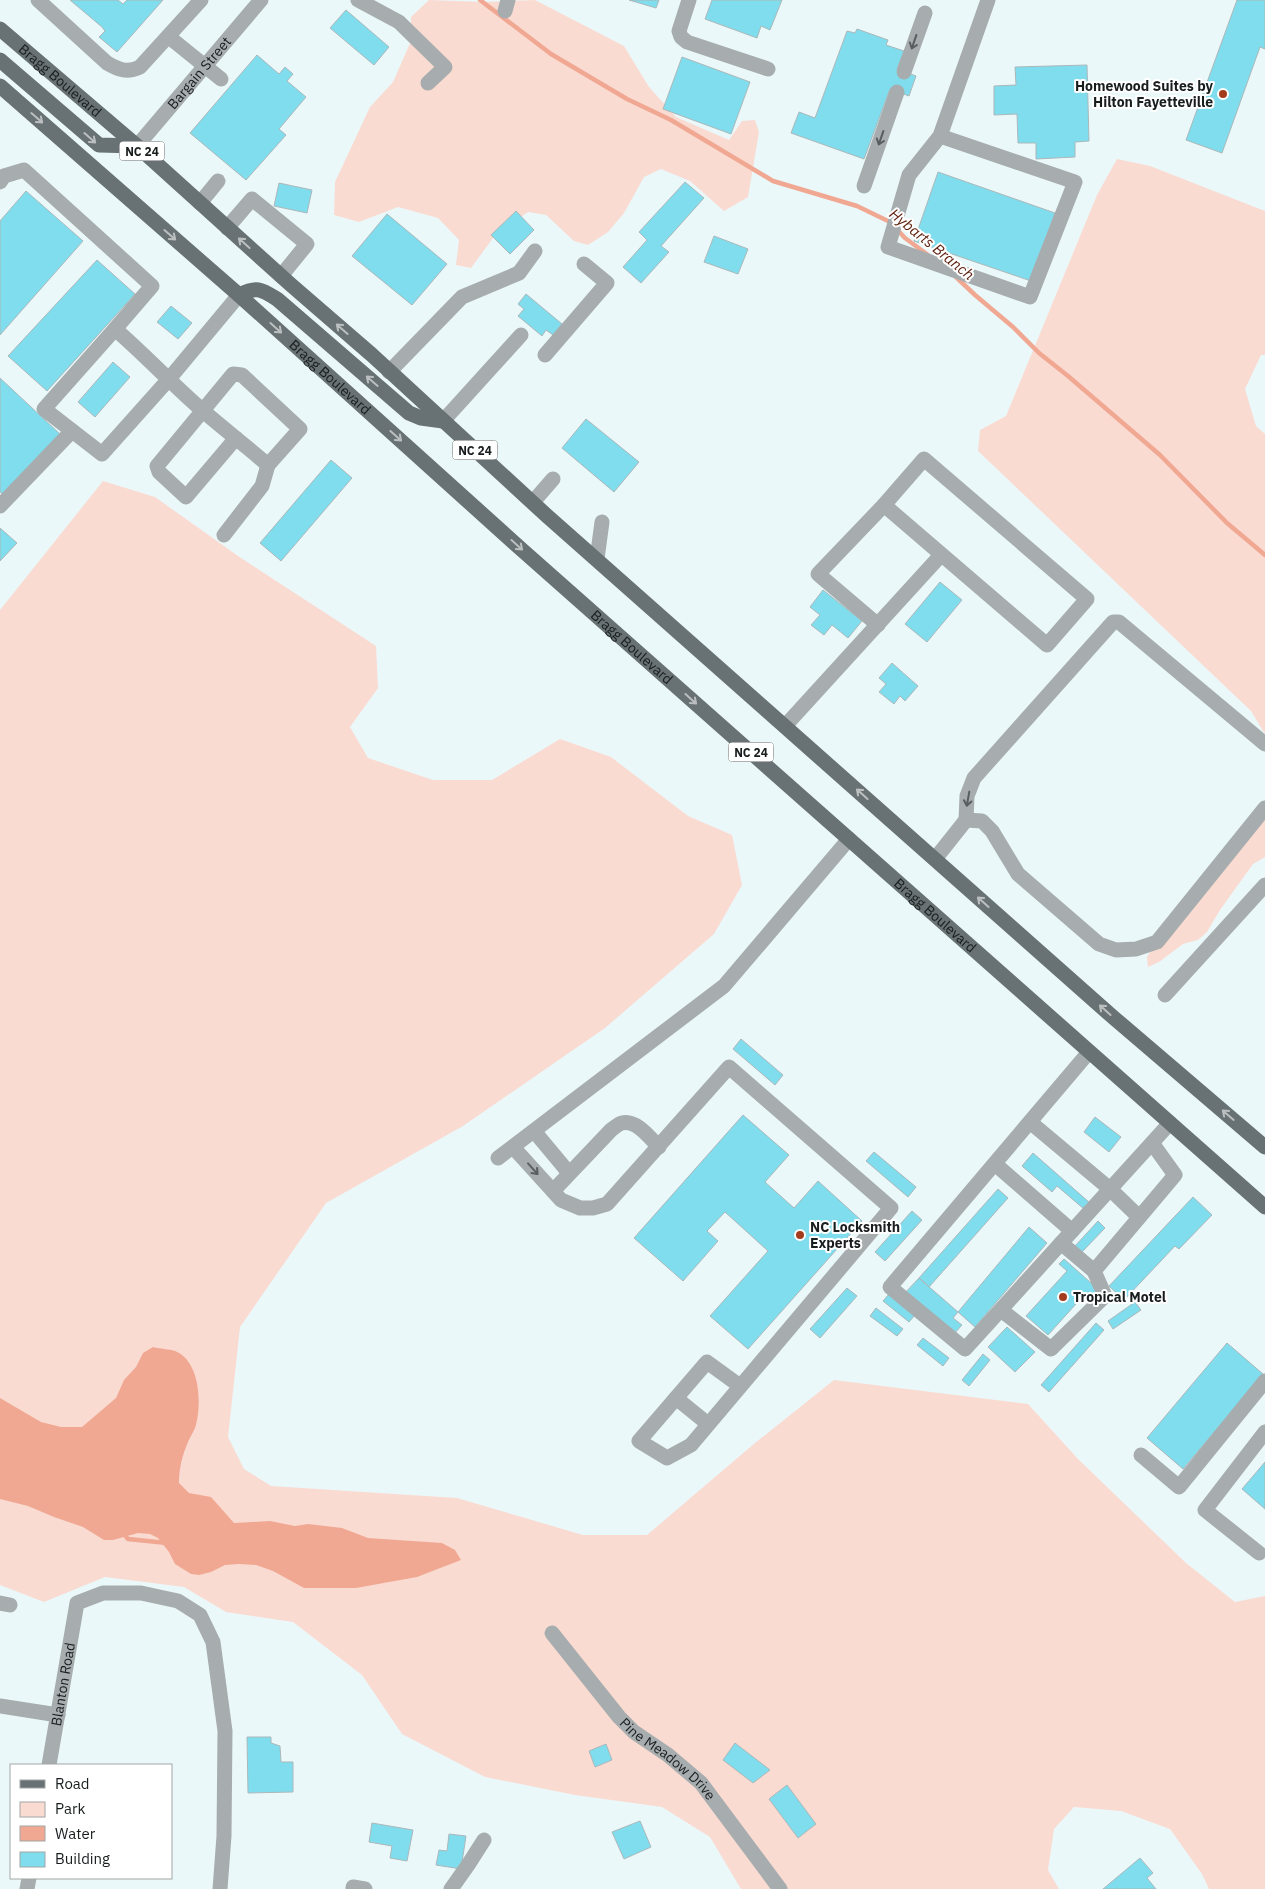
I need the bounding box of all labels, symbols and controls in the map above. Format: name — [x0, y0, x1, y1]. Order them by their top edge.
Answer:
street label: Bargain Street — [163, 33, 235, 113]
one-way arrow — [909, 34, 918, 50]
street label: Bragg Boulevard — [15, 40, 105, 121]
place label: Homewood Suites by Hilton Fayetteville — [1075, 77, 1214, 111]
marker: Homewood Suites by Hilton Fayetteville — [1217, 88, 1229, 100]
one-way arrow — [30, 113, 43, 124]
one-way arrow — [876, 129, 885, 145]
one-way arrow — [83, 132, 96, 144]
road number: NC 24 — [120, 142, 164, 160]
water label: Hybarts Branch — [886, 204, 978, 284]
one-way arrow — [163, 229, 176, 240]
one-way arrow — [238, 237, 251, 249]
one-way arrow — [269, 322, 282, 334]
one-way arrow — [335, 324, 348, 335]
street label: Bragg Boulevard — [285, 336, 375, 418]
one-way arrow — [366, 375, 379, 387]
one-way arrow — [390, 431, 403, 442]
road number: NC 24 — [452, 440, 498, 460]
one-way arrow — [511, 539, 524, 551]
street label: Bragg Boulevard — [587, 606, 677, 688]
one-way arrow — [685, 693, 698, 705]
road number: NC 24 — [728, 742, 774, 762]
one-way arrow — [855, 788, 868, 800]
one-way arrow — [963, 790, 973, 806]
street label: Bragg Boulevard — [890, 874, 980, 956]
one-way arrow — [977, 896, 990, 908]
one-way arrow — [1098, 1004, 1111, 1015]
one-way arrow — [1222, 1110, 1235, 1121]
one-way arrow — [527, 1162, 539, 1175]
place label: NC Locksmith Experts — [810, 1218, 900, 1252]
marker: NC Locksmith Experts — [794, 1229, 806, 1241]
place label: Tropical Motel — [1073, 1288, 1166, 1306]
marker: Tropical Motel — [1057, 1291, 1069, 1303]
street label: Blanton Road — [47, 1641, 79, 1727]
street label: Pine Meadow Drive — [616, 1714, 720, 1804]
legend — [10, 1764, 172, 1879]
text: Road — [55, 1774, 90, 1793]
text: Park — [55, 1799, 85, 1818]
text: Water — [55, 1824, 96, 1843]
text: Building — [55, 1849, 110, 1868]

